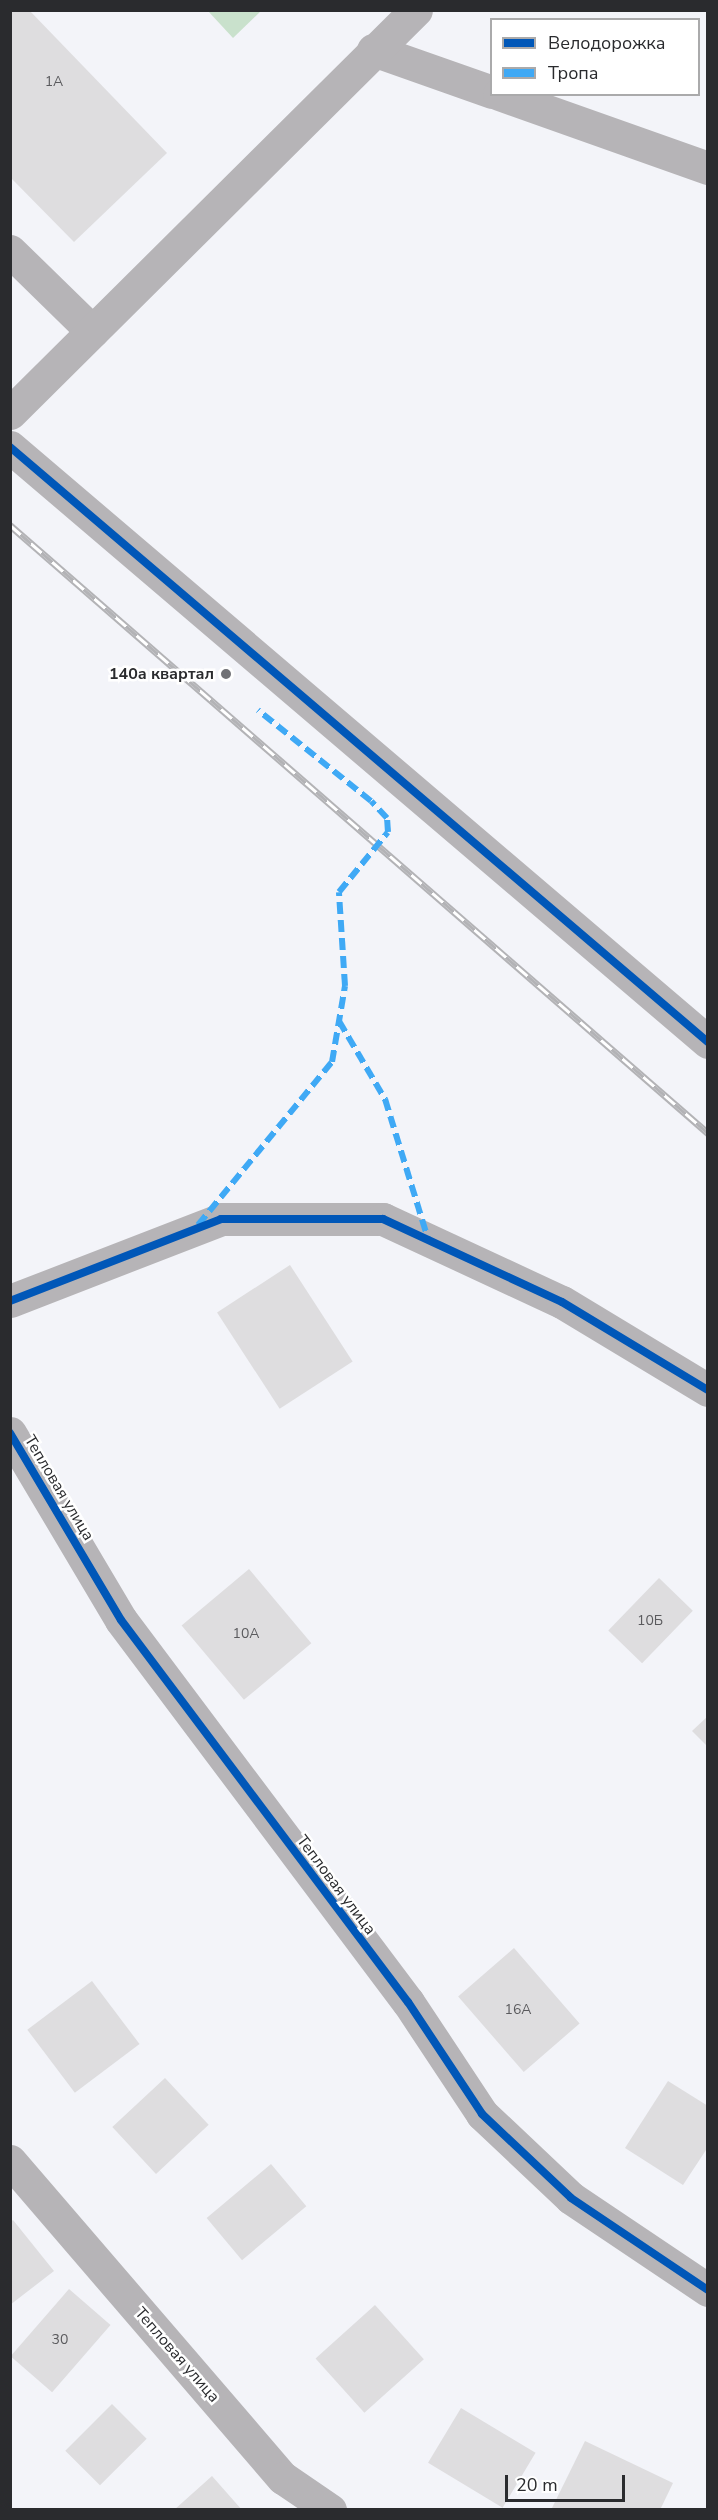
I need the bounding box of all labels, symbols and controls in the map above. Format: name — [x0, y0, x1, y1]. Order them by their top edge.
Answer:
legend — [490, 18, 700, 96]
text: Велодорожка — [548, 31, 665, 55]
text: Тропа — [548, 61, 599, 85]
house number: 1А — [45, 74, 63, 90]
place label: 140а квартал — [109, 664, 214, 684]
marker: 140а квартал — [219, 667, 233, 681]
street label: Тепловая улица — [20, 1432, 98, 1544]
house number: 10Б — [637, 1613, 663, 1629]
house number: 10А — [232, 1626, 260, 1642]
street label: Тепловая улица — [292, 1832, 380, 1938]
house number: 16А — [504, 2002, 532, 2018]
street label: Тепловая улица — [131, 2304, 223, 2406]
house number: 30 — [52, 2332, 68, 2348]
scale bar — [508, 2463, 628, 2501]
text: 20 m — [516, 2473, 558, 2497]

